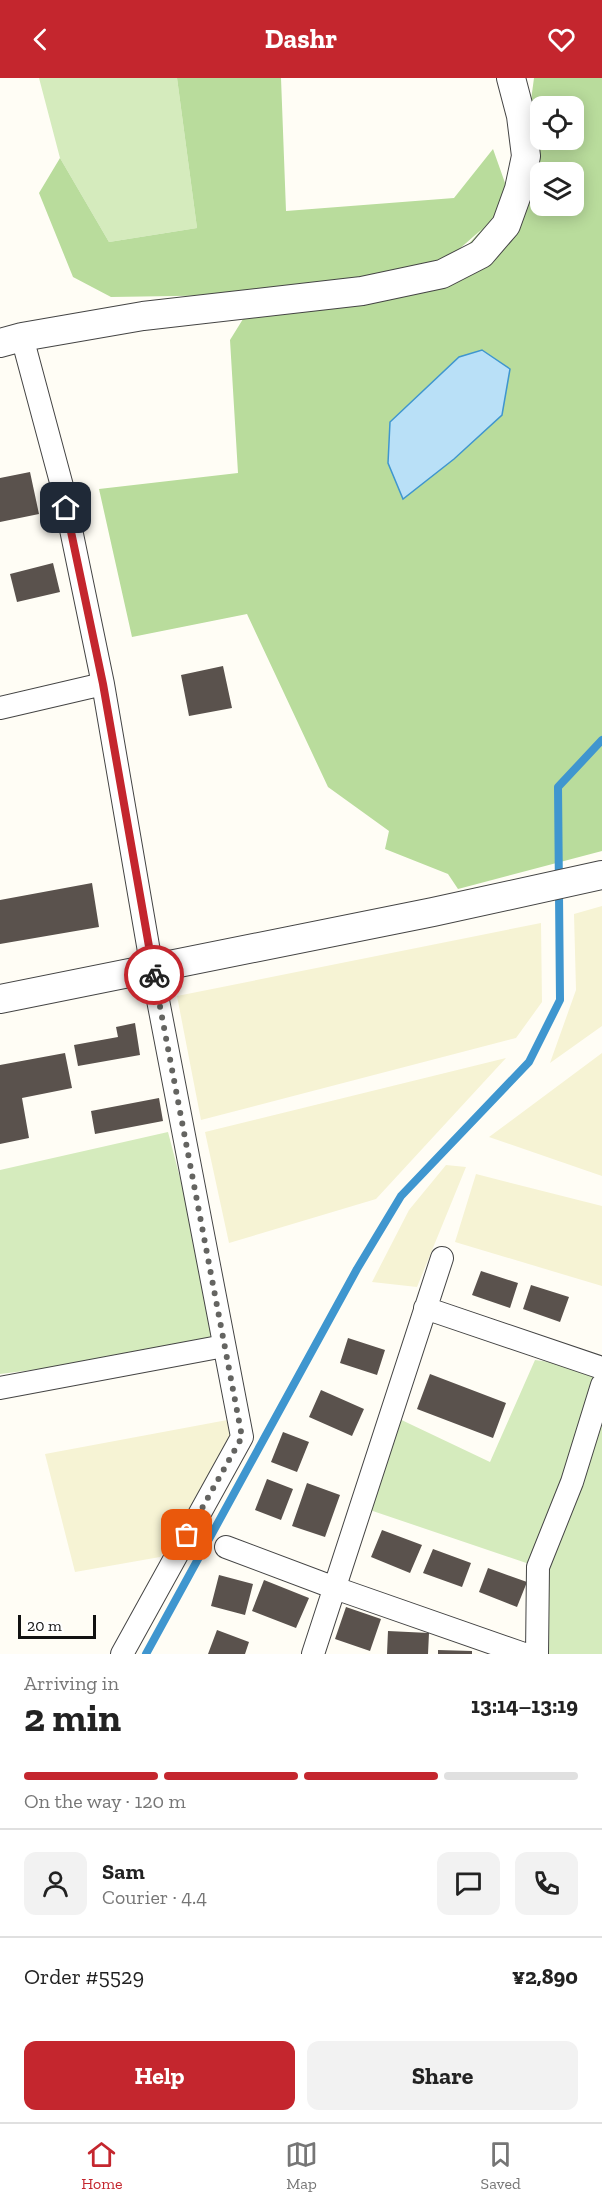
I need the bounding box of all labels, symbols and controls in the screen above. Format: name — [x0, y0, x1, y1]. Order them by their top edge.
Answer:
icon: back — [24, 23, 57, 56]
text: Dashr — [265, 23, 337, 55]
icon: heart — [545, 23, 578, 56]
map controls — [530, 96, 584, 216]
button: locate — [530, 96, 584, 150]
button: layers — [530, 162, 584, 216]
pin — [40, 482, 91, 533]
icon: home — [49, 491, 82, 524]
courier — [124, 945, 184, 1005]
icon: bike — [138, 959, 171, 992]
pin — [161, 1509, 212, 1560]
icon: bag — [170, 1518, 203, 1551]
scale bar — [18, 1612, 96, 1640]
text: 20 m — [27, 1616, 62, 1635]
text: Arriving in — [24, 1671, 119, 1695]
text: 13:14–13:19 — [471, 1692, 578, 1719]
text: 2 min — [24, 1694, 121, 1741]
text: On the way · 120 m — [24, 1789, 186, 1813]
button: person — [24, 1852, 87, 1915]
button: chat — [437, 1852, 500, 1915]
button: phone — [515, 1852, 578, 1915]
text: Sam — [102, 1858, 145, 1885]
text: Courier · 4.4 — [102, 1885, 207, 1909]
text: Order #5529 — [24, 1963, 144, 1990]
text: ¥2,890 — [512, 1963, 578, 1990]
button: Help — [24, 2041, 295, 2110]
button: Share — [307, 2041, 578, 2110]
tab: Home — [81, 2138, 123, 2193]
tab: Map — [285, 2138, 318, 2193]
tab: Saved — [481, 2138, 521, 2193]

